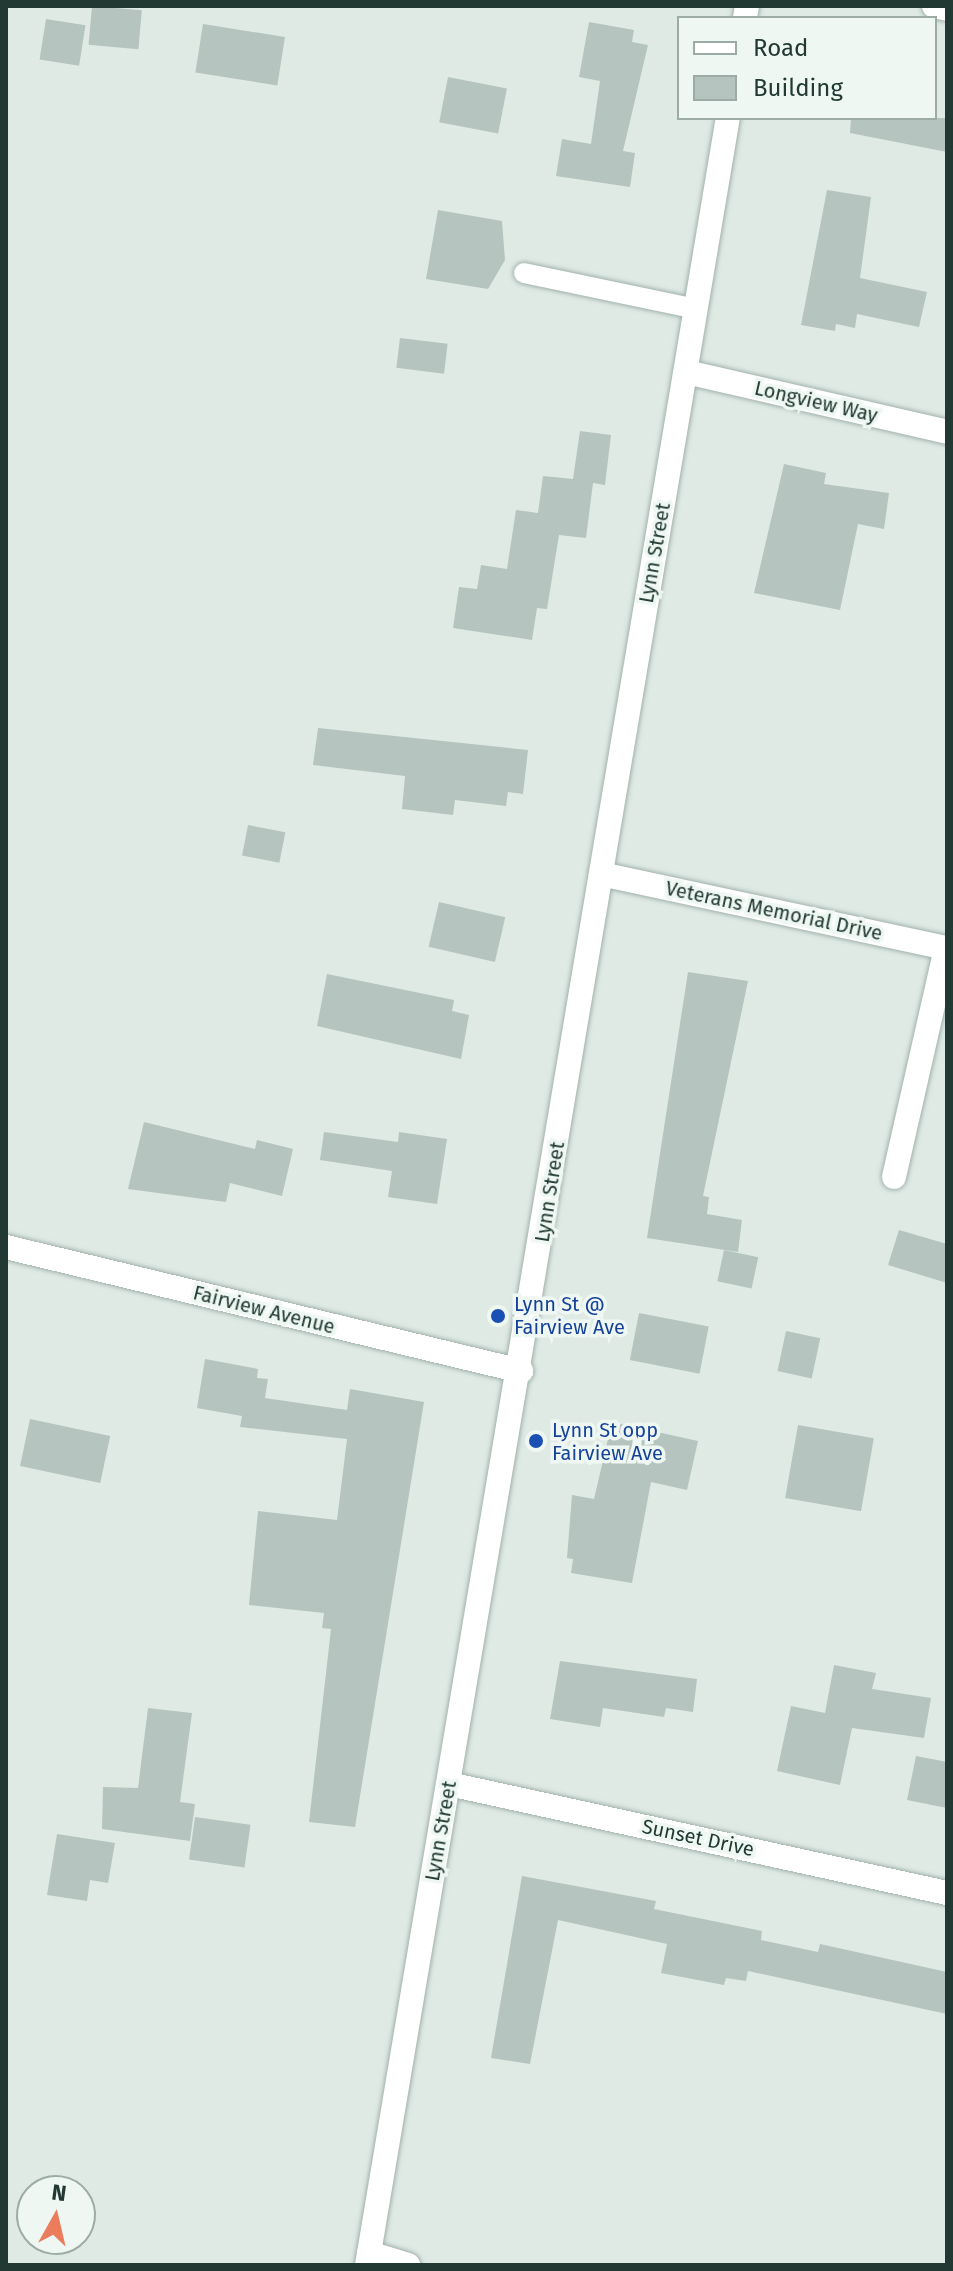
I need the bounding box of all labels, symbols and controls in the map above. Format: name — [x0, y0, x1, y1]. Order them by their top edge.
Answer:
legend — [677, 16, 937, 120]
text: Road — [753, 34, 808, 62]
text: Building — [753, 74, 843, 102]
street label: Longview Way — [752, 376, 880, 428]
street label: Lynn Street — [634, 501, 676, 605]
street label: Veterans Memorial Drive — [663, 876, 885, 946]
street label: Lynn Street — [530, 1140, 570, 1244]
street label: Fairview Avenue — [191, 1281, 337, 1339]
place label: Lynn St @ Fairview Ave — [514, 1292, 625, 1339]
marker: Lynn St @ Fairview Ave — [489, 1307, 507, 1325]
place label: Lynn St opp Fairview Ave — [552, 1418, 663, 1465]
marker: Lynn St opp Fairview Ave — [527, 1432, 545, 1450]
street label: Lynn Street — [420, 1779, 462, 1883]
street label: Sunset Drive — [640, 1814, 756, 1862]
north arrow — [16, 2175, 96, 2255]
text: N — [50, 2178, 68, 2207]

